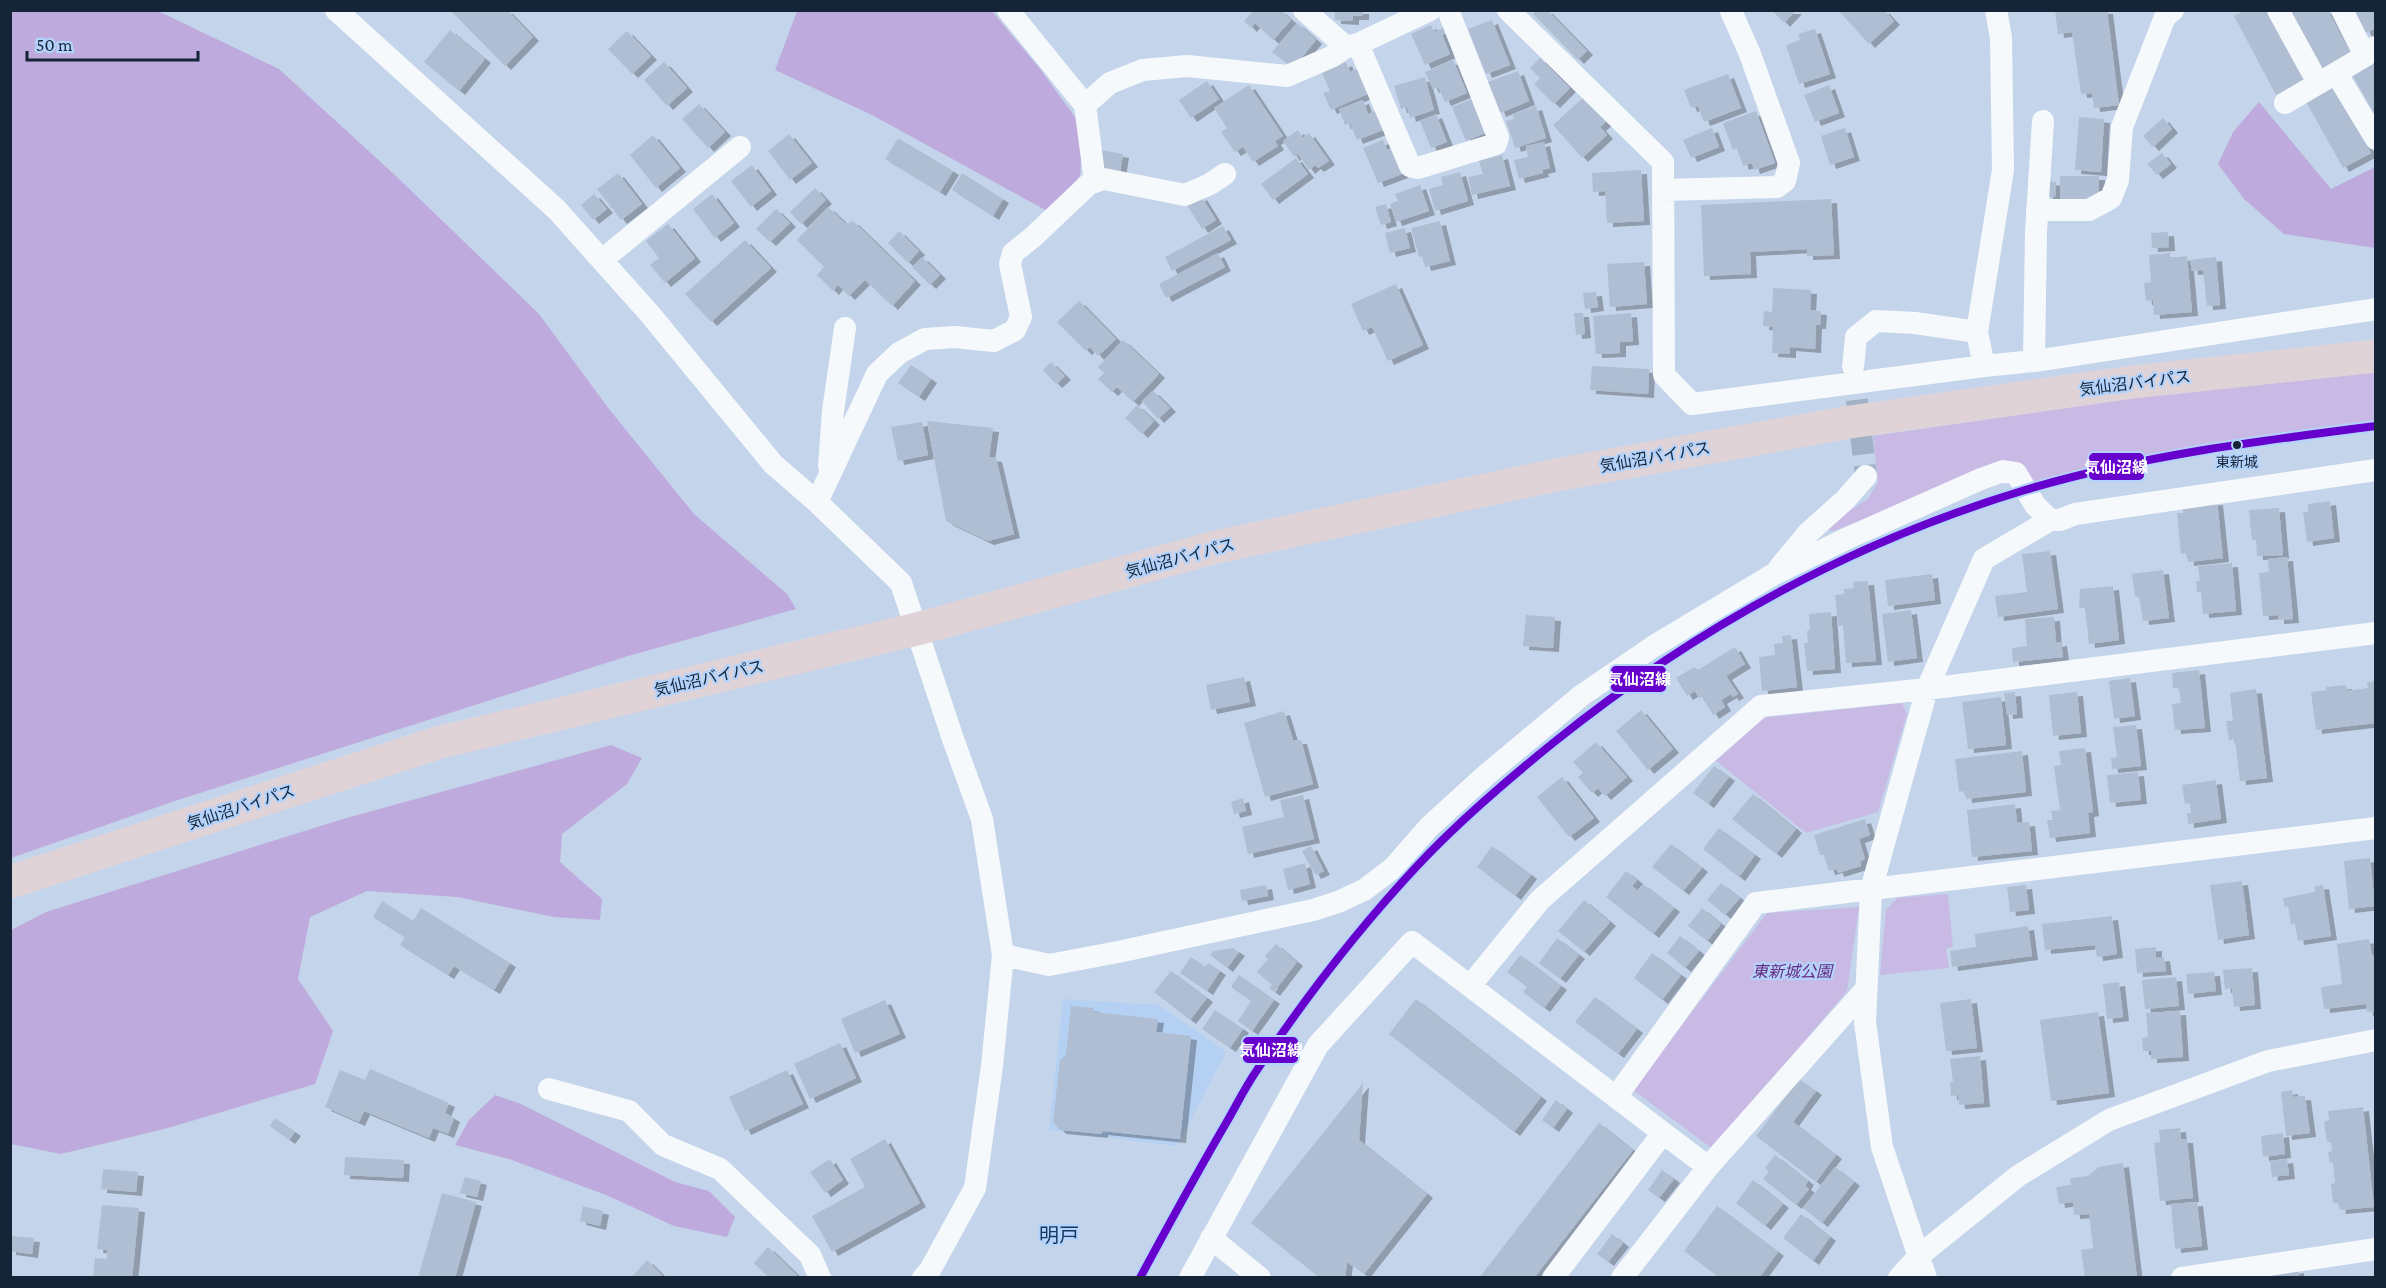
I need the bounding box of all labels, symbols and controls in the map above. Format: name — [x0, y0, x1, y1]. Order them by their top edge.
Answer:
scale bar — [27, 24, 198, 62]
text: 50 m — [36, 35, 73, 55]
street label: 気仙沼バイパス — [2079, 368, 2191, 398]
street label: 気仙沼バイパス — [1599, 439, 1711, 475]
marker: 東新城 — [2231, 439, 2243, 451]
line badge: 気仙沼線 — [2088, 452, 2145, 481]
place label: 東新城 — [2216, 454, 2258, 470]
text: 気仙沼線 — [2084, 459, 2148, 476]
street label: 気仙沼バイパス — [1124, 535, 1236, 581]
street label: 気仙沼バイパス — [653, 657, 765, 699]
line badge: 気仙沼線 — [1610, 665, 1667, 693]
text: 気仙沼線 — [1607, 671, 1671, 688]
street label: 気仙沼バイパス — [185, 782, 297, 832]
park label: 東新城公園 — [1752, 963, 1834, 980]
line badge: 気仙沼線 — [1242, 1036, 1299, 1064]
text: 気仙沼線 — [1239, 1042, 1303, 1059]
district label: 明戸 — [1039, 1224, 1079, 1246]

